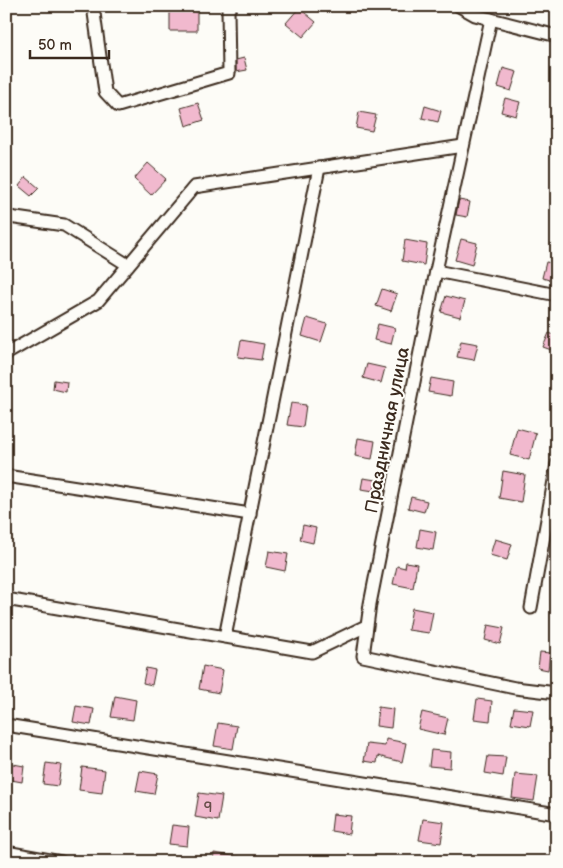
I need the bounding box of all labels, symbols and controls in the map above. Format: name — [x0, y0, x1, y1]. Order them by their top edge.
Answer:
scale bar — [30, 28, 109, 60]
text: 50 m — [38, 36, 72, 55]
street label: Праздничная улица — [361, 345, 414, 515]
house number: 9 — [204, 798, 212, 817]

